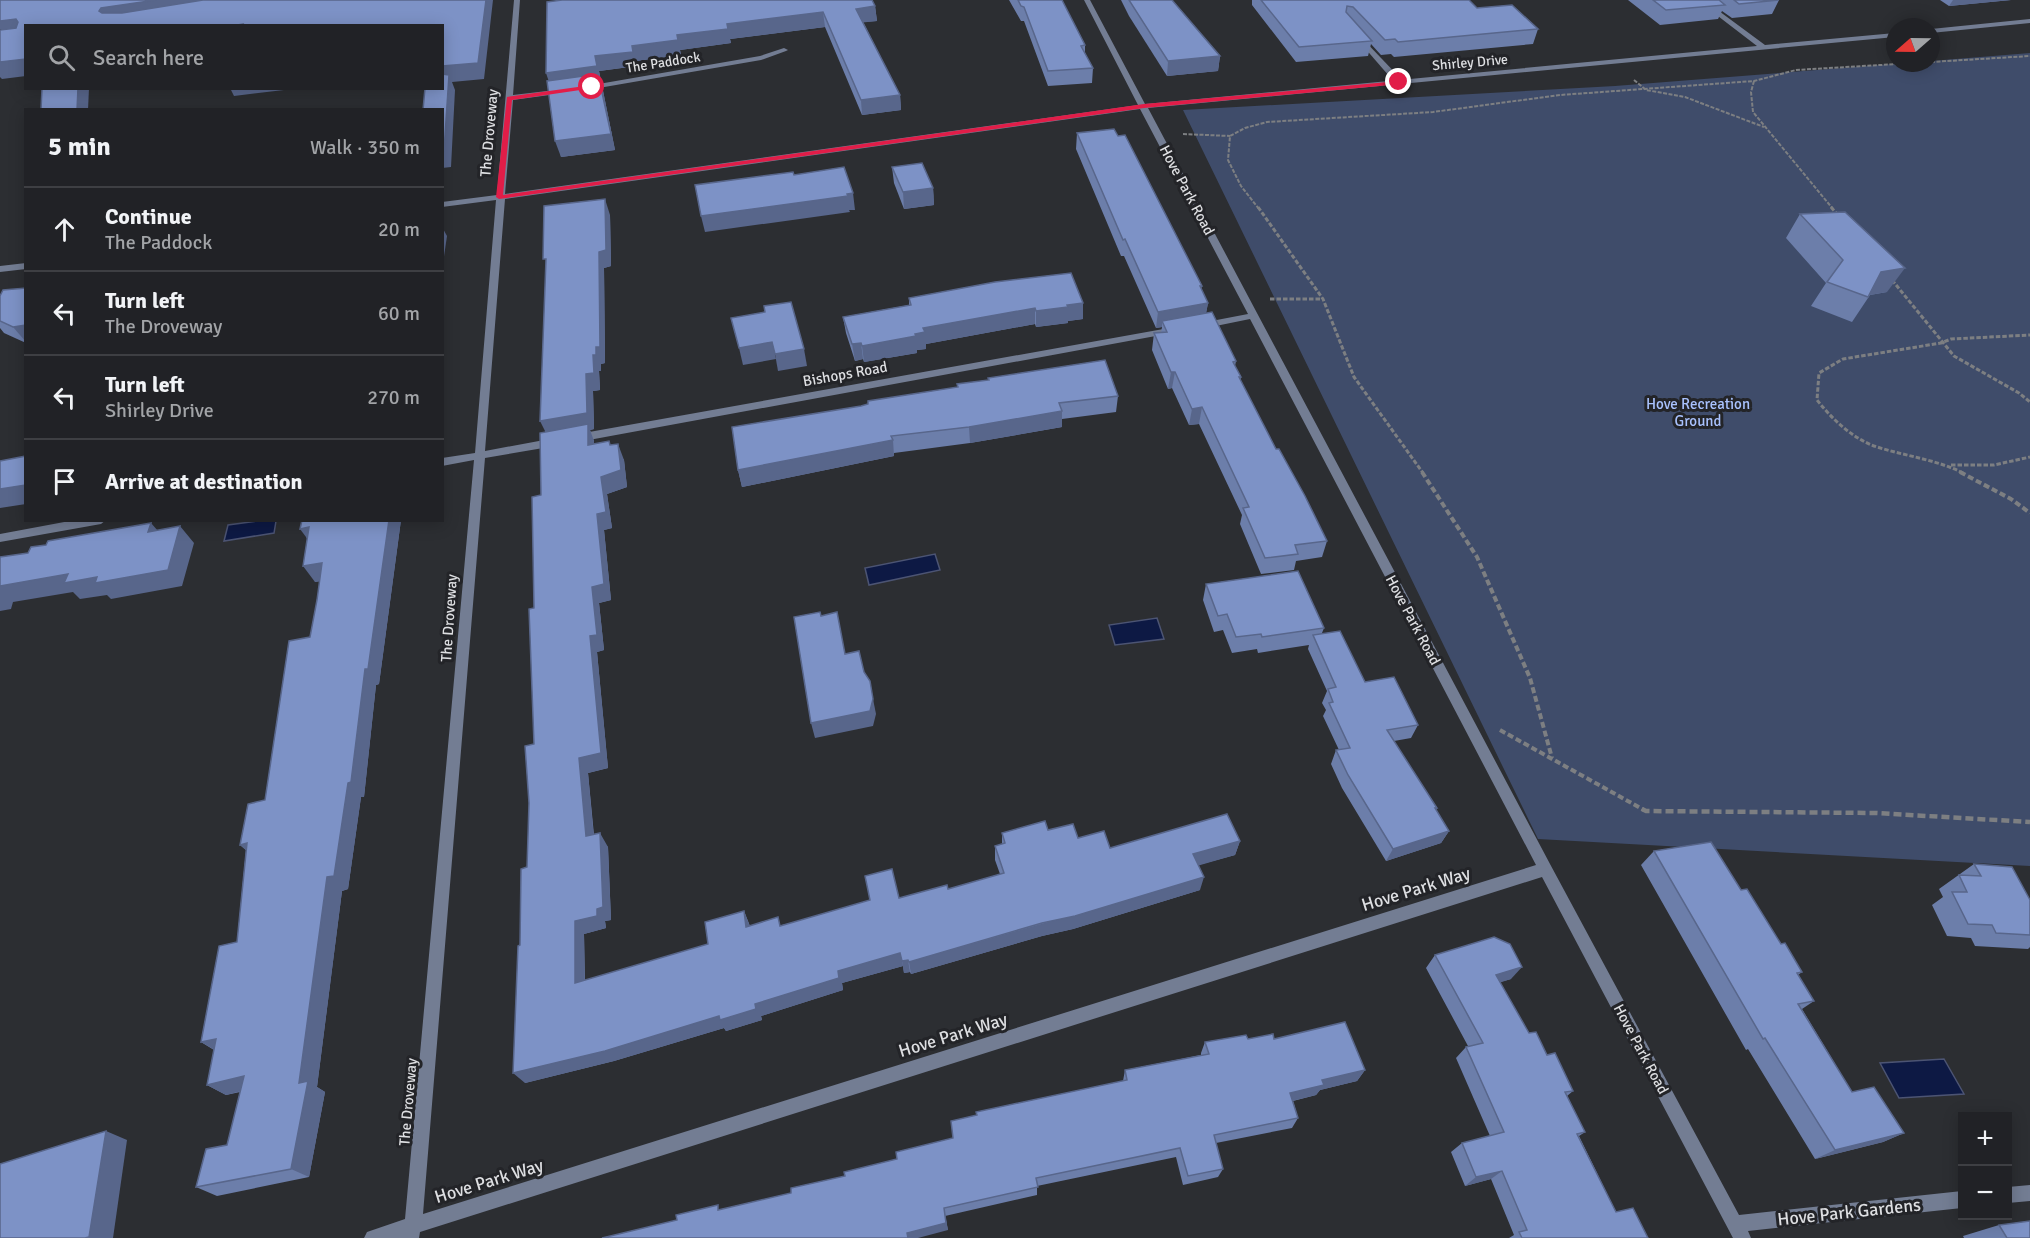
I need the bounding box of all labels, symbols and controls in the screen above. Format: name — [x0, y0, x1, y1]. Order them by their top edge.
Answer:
north arrow — [1886, 18, 1940, 72]
search box — [24, 24, 444, 90]
icon: search — [45, 41, 78, 74]
text: Search here — [93, 44, 204, 71]
street label: The Paddock — [625, 48, 701, 77]
street label: Shirley Drive — [1431, 51, 1509, 74]
route end — [1385, 68, 1411, 94]
route start — [578, 73, 604, 99]
street label: The Droveway — [476, 88, 502, 178]
text: 5 min — [48, 131, 111, 163]
text: Walk · 350 m — [310, 135, 420, 160]
street label: Hove Park Road — [1156, 142, 1218, 238]
text: Continue — [105, 203, 192, 230]
icon: ahead — [48, 213, 81, 246]
text: 20 m — [378, 217, 420, 242]
text: The Paddock — [105, 230, 212, 255]
text: Turn left — [105, 287, 185, 314]
icon: left — [48, 297, 81, 330]
text: 60 m — [378, 301, 420, 326]
text: The Droveway — [105, 314, 222, 339]
street label: Bishops Road — [801, 358, 889, 390]
text: Turn left — [105, 371, 185, 398]
icon: left — [48, 381, 81, 414]
text: 270 m — [367, 385, 420, 410]
park label: Hove Recreation Ground — [1646, 395, 1750, 430]
text: Shirley Drive — [105, 398, 214, 423]
icon: arrive — [48, 465, 81, 498]
text: Arrive at destination — [105, 468, 302, 495]
street label: Hove Park Road — [1382, 572, 1444, 668]
street label: The Droveway — [437, 573, 461, 663]
street label: Hove Park Way — [1359, 862, 1474, 916]
street label: Hove Park Road — [1610, 1001, 1672, 1097]
street label: Hove Park Way — [896, 1008, 1011, 1062]
street label: The Droveway — [395, 1057, 421, 1147]
map controls — [1958, 1112, 2012, 1220]
button: + — [1958, 1112, 2012, 1166]
street label: Hove Park Way — [432, 1154, 547, 1208]
button: − — [1958, 1166, 2012, 1220]
street label: Hove Park Gardens — [1776, 1194, 1922, 1230]

